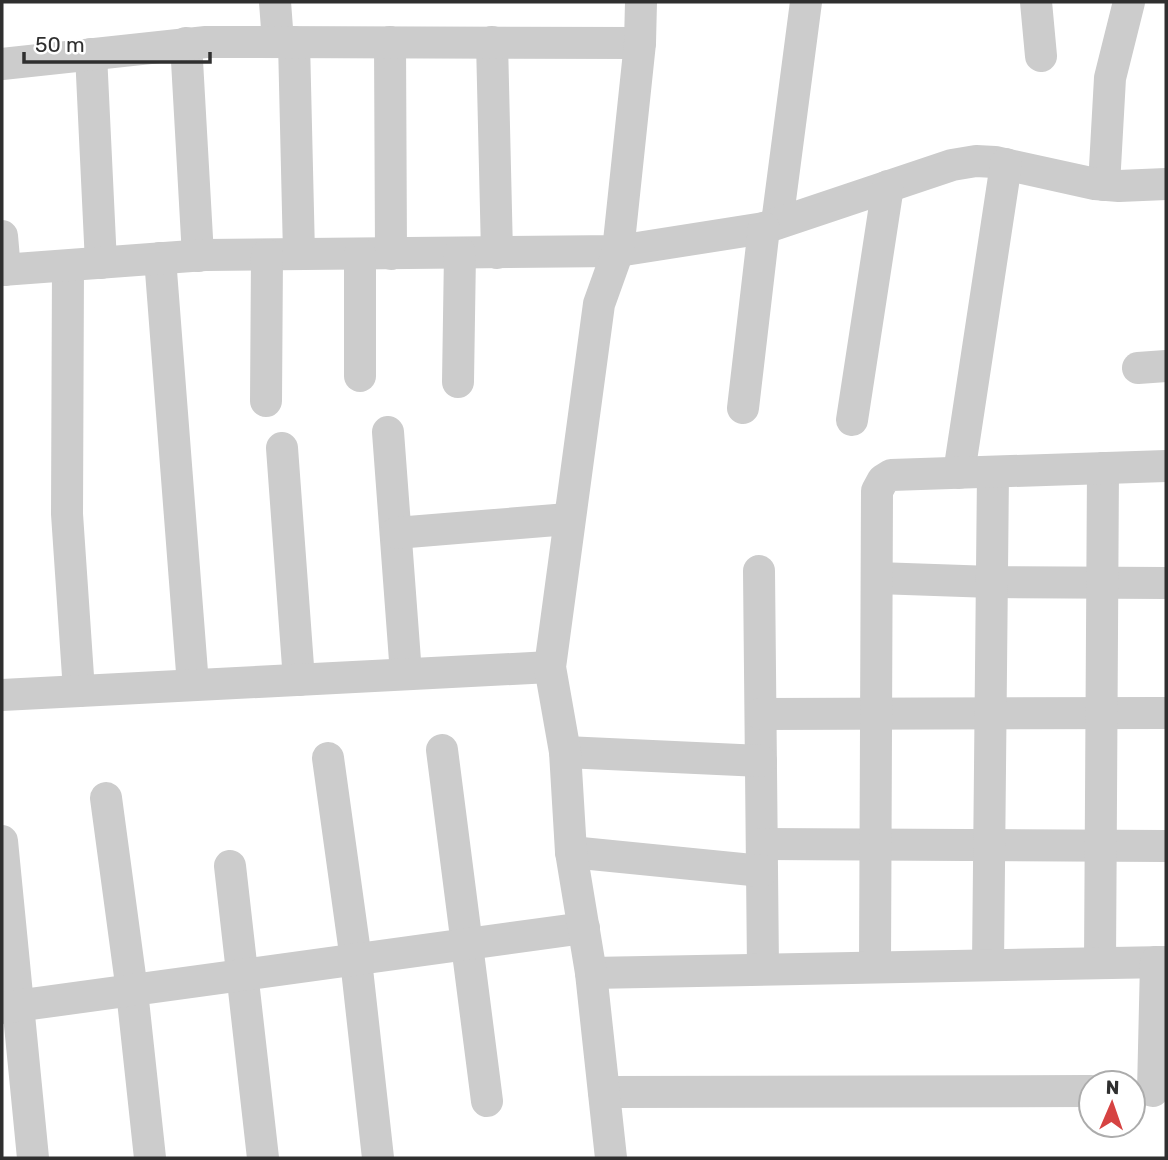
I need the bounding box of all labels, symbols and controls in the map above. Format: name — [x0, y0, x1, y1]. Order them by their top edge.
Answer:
scale bar — [24, 21, 210, 65]
text: 50 m — [35, 32, 85, 57]
north arrow — [1077, 1069, 1147, 1139]
text: N — [1105, 1076, 1120, 1099]

